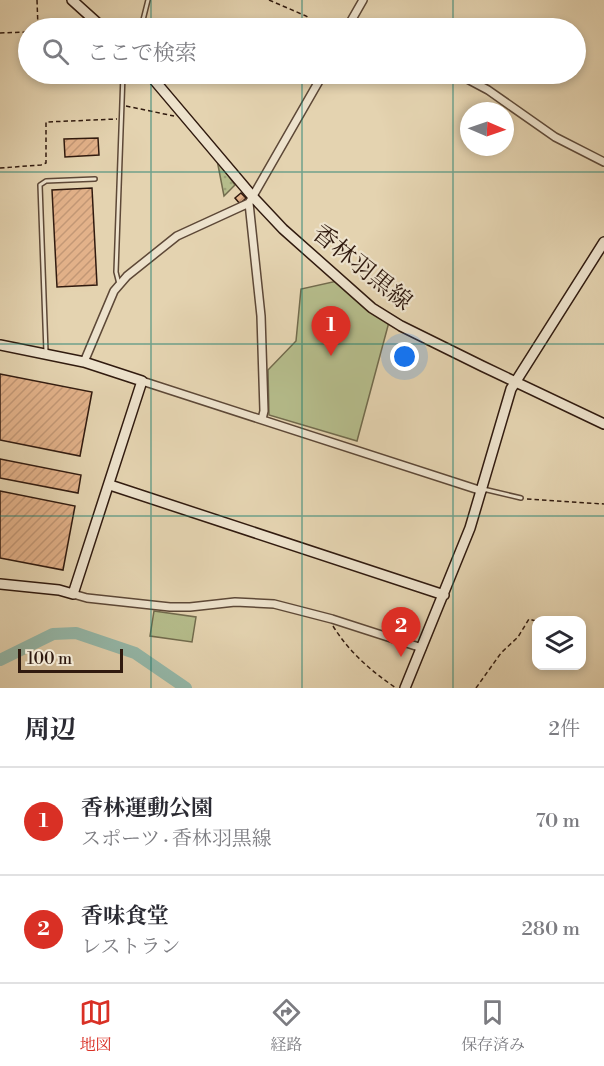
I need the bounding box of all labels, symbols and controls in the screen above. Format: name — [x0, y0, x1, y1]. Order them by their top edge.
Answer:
search box — [18, 18, 586, 84]
icon: search — [39, 35, 72, 68]
text: ここで検索 — [87, 40, 197, 67]
north arrow — [460, 102, 514, 156]
street label: 香林羽黒線 — [306, 219, 418, 317]
pin: 1 — [312, 306, 350, 356]
your location — [390, 342, 419, 371]
pin: 2 — [382, 608, 420, 657]
map controls — [532, 616, 586, 670]
button: layers — [532, 616, 586, 670]
scale bar — [18, 646, 123, 674]
text: 100 m — [27, 649, 72, 669]
text: 周辺 — [24, 714, 76, 746]
text: 2件 — [549, 717, 580, 742]
text: 香林運動公園 — [81, 795, 213, 822]
text: 1 — [39, 809, 48, 834]
text: 70 m — [536, 809, 580, 834]
text: スポーツ · 香林羽黒線 — [81, 827, 272, 852]
text: 香味食堂 — [81, 903, 169, 930]
text: 2 — [37, 917, 50, 942]
text: 280 m — [521, 917, 580, 942]
text: レストラン — [81, 935, 180, 960]
tab: 地図 — [79, 996, 112, 1055]
tab: 経路 — [270, 996, 303, 1055]
tab: 保存済み — [461, 996, 525, 1055]

